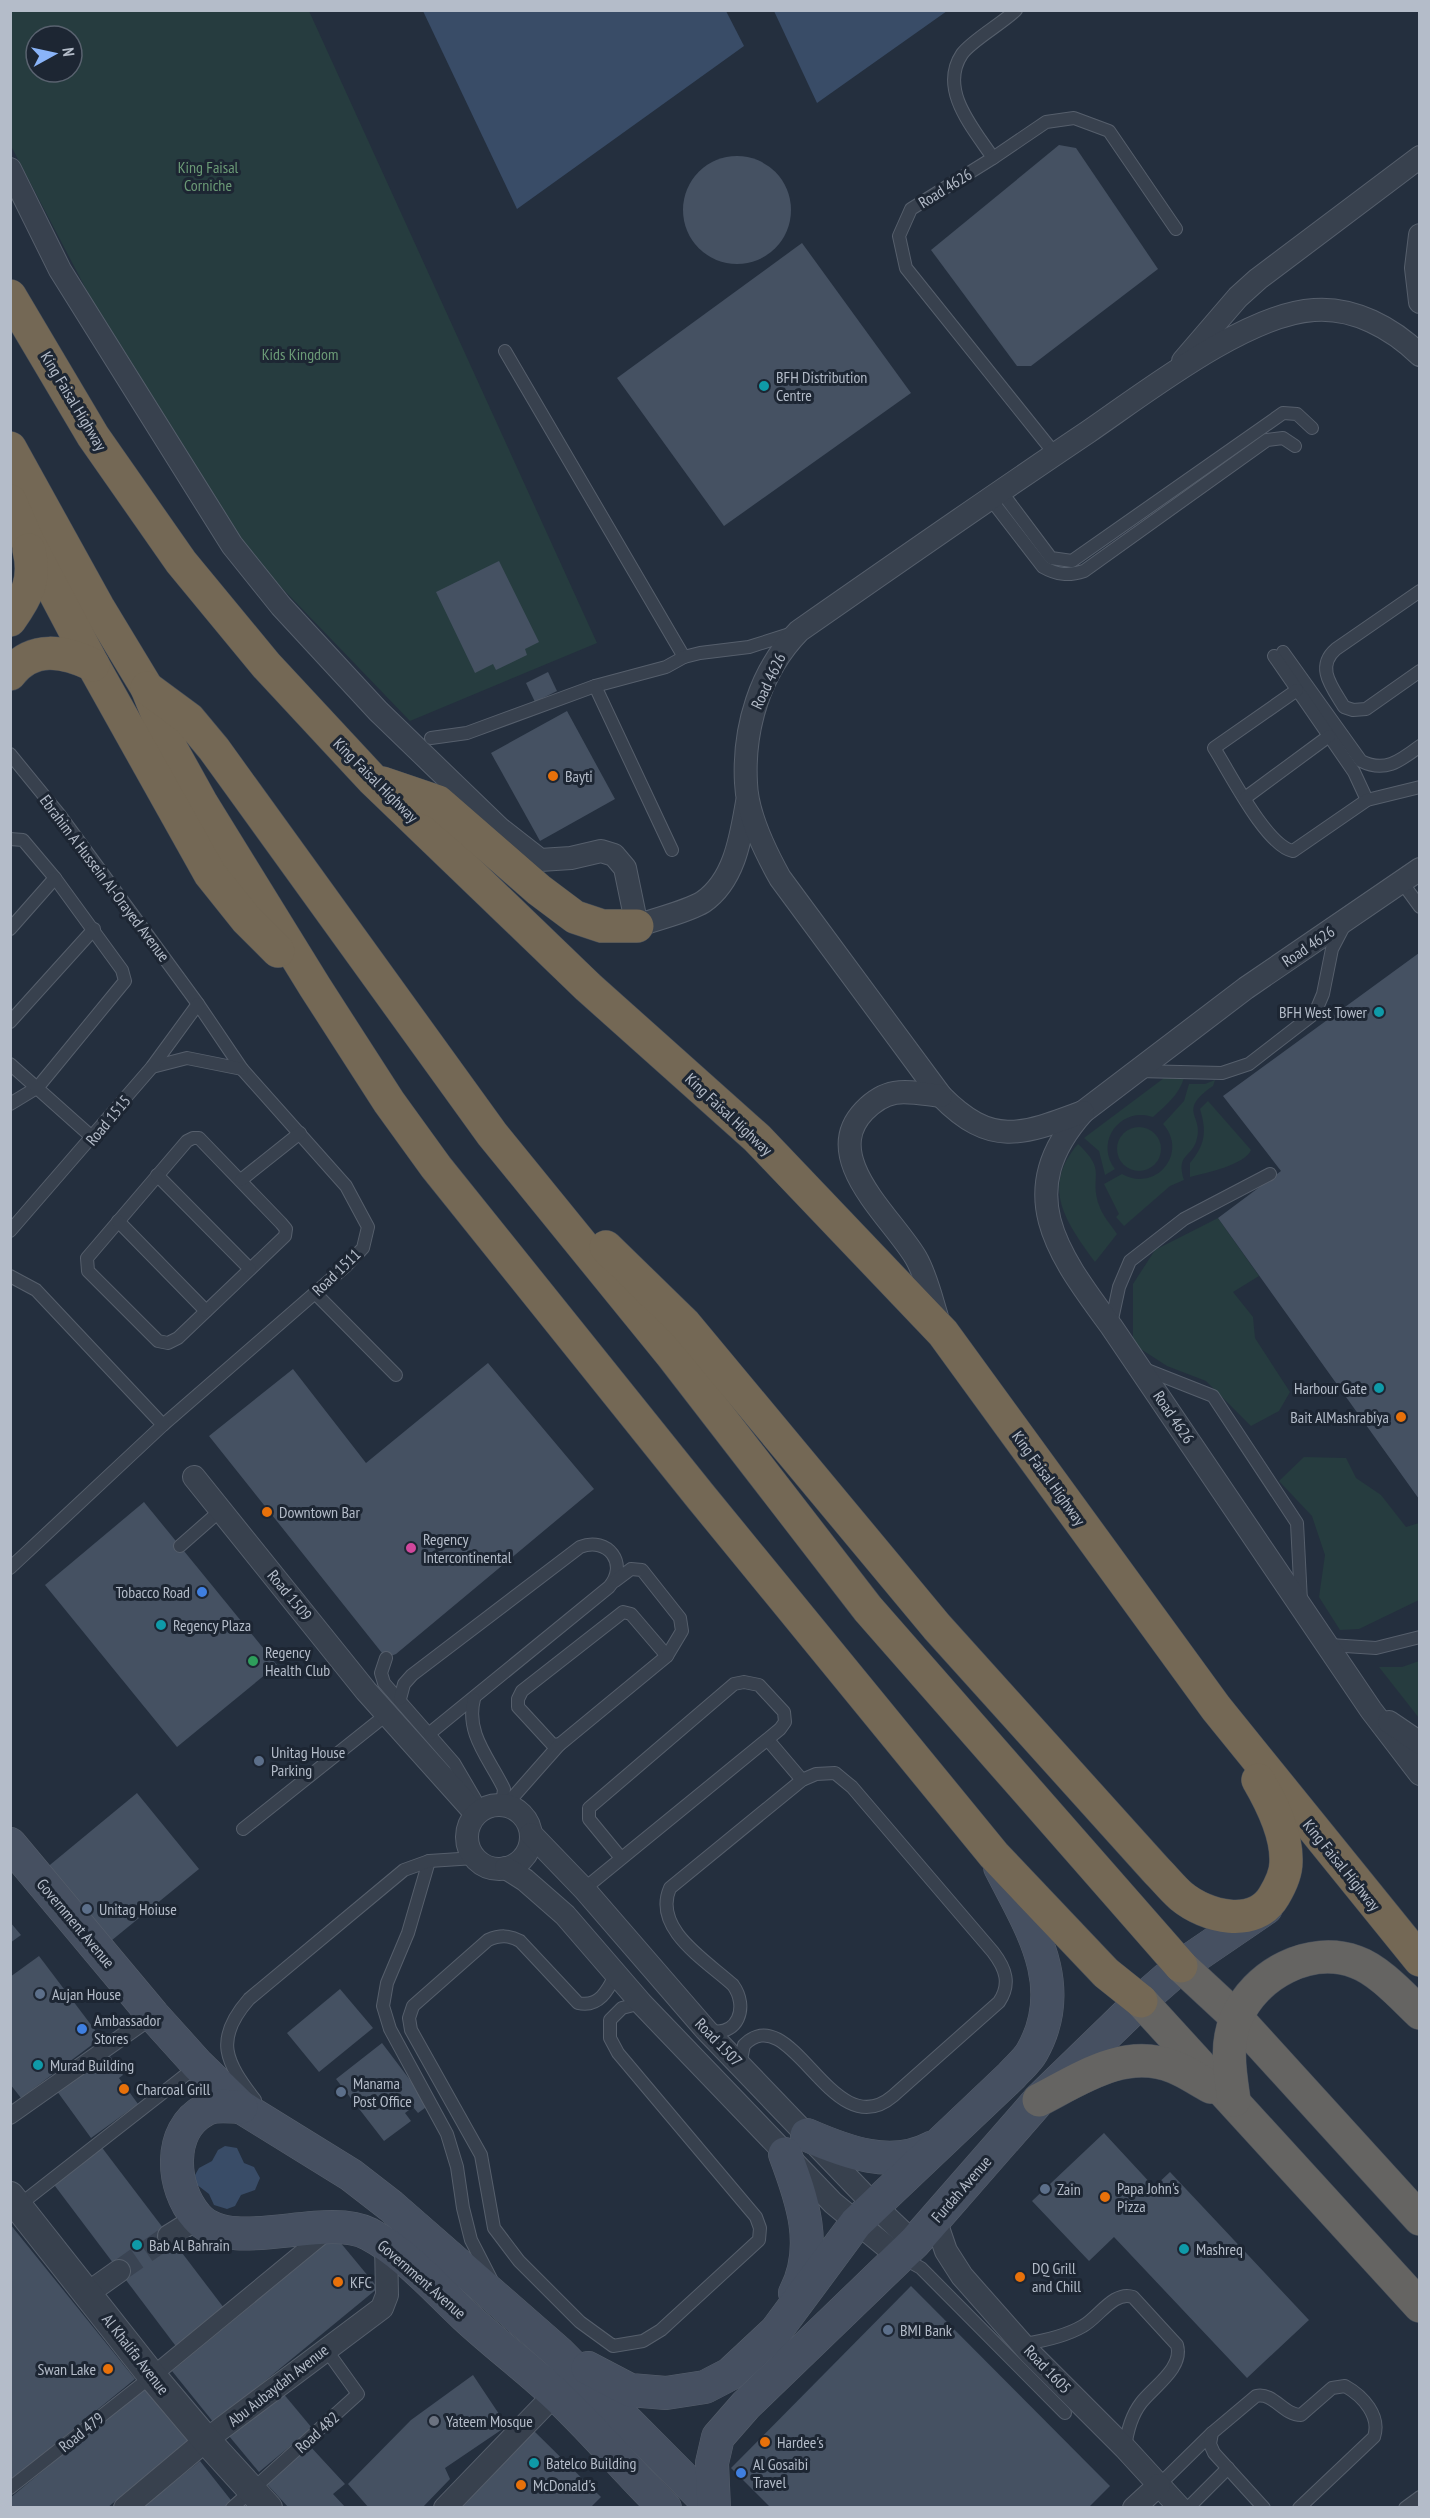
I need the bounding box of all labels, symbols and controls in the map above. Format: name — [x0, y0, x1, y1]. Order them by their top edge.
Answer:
north arrow — [24, 24, 84, 84]
text: N — [58, 46, 79, 58]
park label: King Faisal Corniche — [178, 157, 239, 195]
street label: Road 4626 — [914, 164, 976, 212]
park label: Kids Kingdom — [262, 344, 338, 364]
street label: King Faisal Highway — [37, 348, 111, 454]
place label: BFH Distribution Centre — [776, 367, 867, 405]
marker: BFH Distribution Centre — [757, 379, 771, 393]
street label: Road 4626 — [746, 650, 790, 712]
street label: King Faisal Highway — [329, 733, 423, 827]
place label: Bayti — [565, 766, 593, 786]
marker: Bayti — [546, 769, 560, 783]
street label: Ebrahim A Hussein Al-Orayed Avenue — [36, 791, 174, 965]
street label: Road 4626 — [1278, 921, 1338, 971]
place label: BFH West Tower — [1279, 1002, 1368, 1022]
marker: BFH West Tower — [1372, 1005, 1386, 1019]
street label: King Faisal Highway — [681, 1069, 777, 1159]
street label: Road 1515 — [81, 1091, 135, 1149]
street label: Road 1511 — [308, 1244, 364, 1300]
place label: Harbour Gate — [1294, 1378, 1367, 1398]
marker: Harbour Gate — [1372, 1381, 1386, 1395]
street label: Road 4626 — [1149, 1387, 1199, 1447]
place label: Bait AlMashrabiya — [1290, 1407, 1389, 1427]
marker: Bait AlMashrabiya — [1394, 1410, 1408, 1424]
street label: King Faisal Highway — [1008, 1427, 1090, 1529]
place label: Downtown Bar — [279, 1502, 360, 1522]
marker: Downtown Bar — [260, 1505, 274, 1519]
place label: Regency Intercontinental — [423, 1529, 512, 1567]
marker: Regency Intercontinental — [404, 1541, 418, 1555]
street label: Road 1509 — [264, 1566, 316, 1624]
place label: Tobacco Road — [116, 1582, 190, 1602]
marker: Tobacco Road — [195, 1585, 209, 1599]
place label: Regency Plaza — [173, 1615, 251, 1635]
marker: Regency Plaza — [154, 1618, 168, 1632]
place label: Regency Health Club — [265, 1642, 330, 1680]
marker: Regency Health Club — [246, 1654, 260, 1668]
place label: Unitag House Parking — [271, 1742, 345, 1780]
marker: Unitag House Parking — [252, 1754, 266, 1768]
street label: King Faisal Highway — [1299, 1815, 1385, 1915]
street label: Government Avenue — [33, 1874, 119, 1972]
place label: Unitag Hoiuse — [99, 1899, 177, 1919]
marker: Unitag Hoiuse — [80, 1902, 94, 1916]
place label: Aujan House — [52, 1984, 121, 2004]
marker: Aujan House — [33, 1987, 47, 2001]
place label: Ambassador Stores — [94, 2010, 161, 2048]
street label: Road 1507 — [691, 2014, 747, 2070]
marker: Ambassador Stores — [75, 2022, 89, 2036]
place label: Murad Building — [50, 2055, 134, 2075]
marker: Murad Building — [31, 2058, 45, 2072]
place label: Manama Post Office — [353, 2073, 412, 2111]
place label: Charcoal Grill — [136, 2079, 210, 2099]
marker: Charcoal Grill — [117, 2082, 131, 2096]
marker: Manama Post Office — [334, 2085, 348, 2099]
street label: Furdah Avenue — [927, 2152, 995, 2226]
place label: Papa John's Pizza — [1117, 2178, 1179, 2216]
place label: Zain — [1057, 2179, 1081, 2199]
marker: Zain — [1038, 2182, 1052, 2196]
marker: Papa John's Pizza — [1098, 2190, 1112, 2204]
place label: Bab Al Bahrain — [149, 2235, 230, 2255]
street label: Government Avenue — [374, 2235, 470, 2323]
marker: Bab Al Bahrain — [130, 2238, 144, 2252]
place label: Mashreq — [1196, 2239, 1243, 2259]
marker: Mashreq — [1177, 2242, 1191, 2256]
place label: DQ Grill and Chill — [1032, 2258, 1081, 2296]
marker: DQ Grill and Chill — [1013, 2270, 1027, 2284]
place label: KFC — [350, 2272, 372, 2292]
marker: KFC — [331, 2275, 345, 2289]
street label: Al Khalifa Avenue — [98, 2310, 174, 2398]
place label: BMI Bank — [900, 2320, 953, 2340]
marker: BMI Bank — [881, 2323, 895, 2337]
street label: Abu Aubaydah Avenue — [224, 2340, 332, 2430]
street label: Road 1605 — [1020, 2341, 1076, 2397]
place label: Swan Lake — [37, 2359, 96, 2379]
marker: Swan Lake — [101, 2362, 115, 2376]
street label: Road 482 — [291, 2407, 343, 2457]
street label: Road 479 — [54, 2408, 108, 2456]
place label: Yateem Mosque — [446, 2411, 533, 2431]
marker: Yateem Mosque — [427, 2414, 441, 2428]
place label: Hardee's — [777, 2432, 824, 2452]
marker: Hardee's — [758, 2435, 772, 2449]
place label: Batelco Building — [546, 2453, 636, 2473]
place label: Al Gosaibi Travel — [753, 2454, 808, 2492]
marker: Batelco Building — [527, 2456, 541, 2470]
marker: Al Gosaibi Travel — [734, 2466, 748, 2480]
place label: McDonald's — [533, 2475, 596, 2495]
marker: McDonald's — [514, 2478, 528, 2492]

